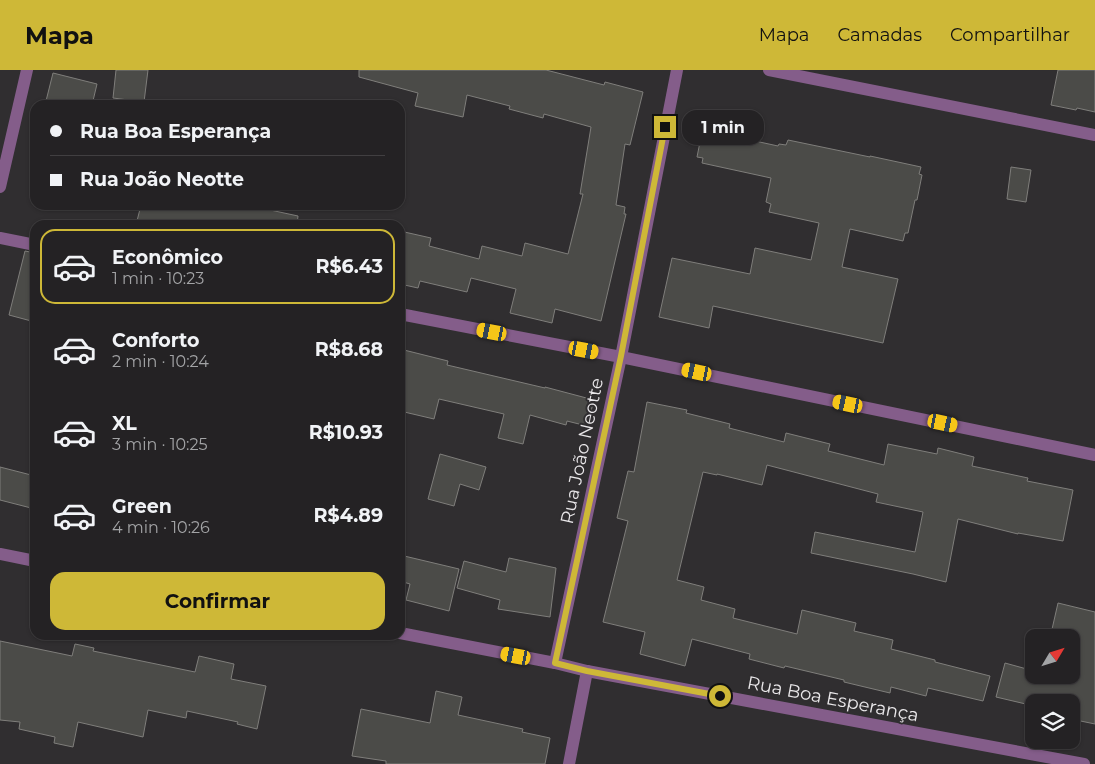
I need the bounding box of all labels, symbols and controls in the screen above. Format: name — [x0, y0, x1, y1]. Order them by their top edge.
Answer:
text: Mapa — [25, 21, 94, 50]
text: Mapa — [759, 24, 809, 46]
text: Camadas — [837, 24, 922, 46]
text: Compartilhar — [950, 24, 1070, 46]
callout: 1 min — [682, 110, 765, 144]
route end — [654, 116, 676, 138]
text: 1 min — [701, 118, 745, 137]
text: Rua Boa Esperança — [80, 120, 271, 143]
text: Rua João Neotte — [80, 168, 244, 191]
icon: car — [52, 244, 97, 289]
text: Econômico — [112, 246, 223, 269]
text: R$6.43 — [315, 255, 383, 278]
text: 1 min · 10:23 — [112, 269, 204, 288]
car — [475, 322, 508, 342]
icon: car — [52, 327, 97, 372]
text: Conforto — [112, 329, 200, 352]
text: R$8.68 — [315, 338, 383, 361]
car — [567, 340, 600, 360]
text: 2 min · 10:24 — [112, 352, 209, 371]
car — [680, 362, 713, 382]
street label: Rua João Neotte — [556, 376, 608, 526]
car — [831, 394, 864, 414]
icon: car — [52, 410, 97, 455]
text: XL — [112, 412, 137, 435]
car — [926, 413, 959, 433]
text: R$10.93 — [309, 421, 383, 444]
text: 3 min · 10:25 — [112, 435, 208, 454]
icon: car — [52, 493, 97, 538]
text: Green — [112, 495, 172, 518]
text: R$4.89 — [313, 504, 383, 527]
text: 4 min · 10:26 — [112, 518, 210, 537]
button: Confirmar — [50, 572, 385, 630]
north arrow — [1025, 629, 1080, 684]
map controls — [1025, 629, 1080, 749]
car — [499, 646, 532, 666]
street label: Rua Boa Esperança — [745, 672, 921, 726]
route start — [709, 685, 731, 707]
button: layers — [1025, 694, 1080, 749]

